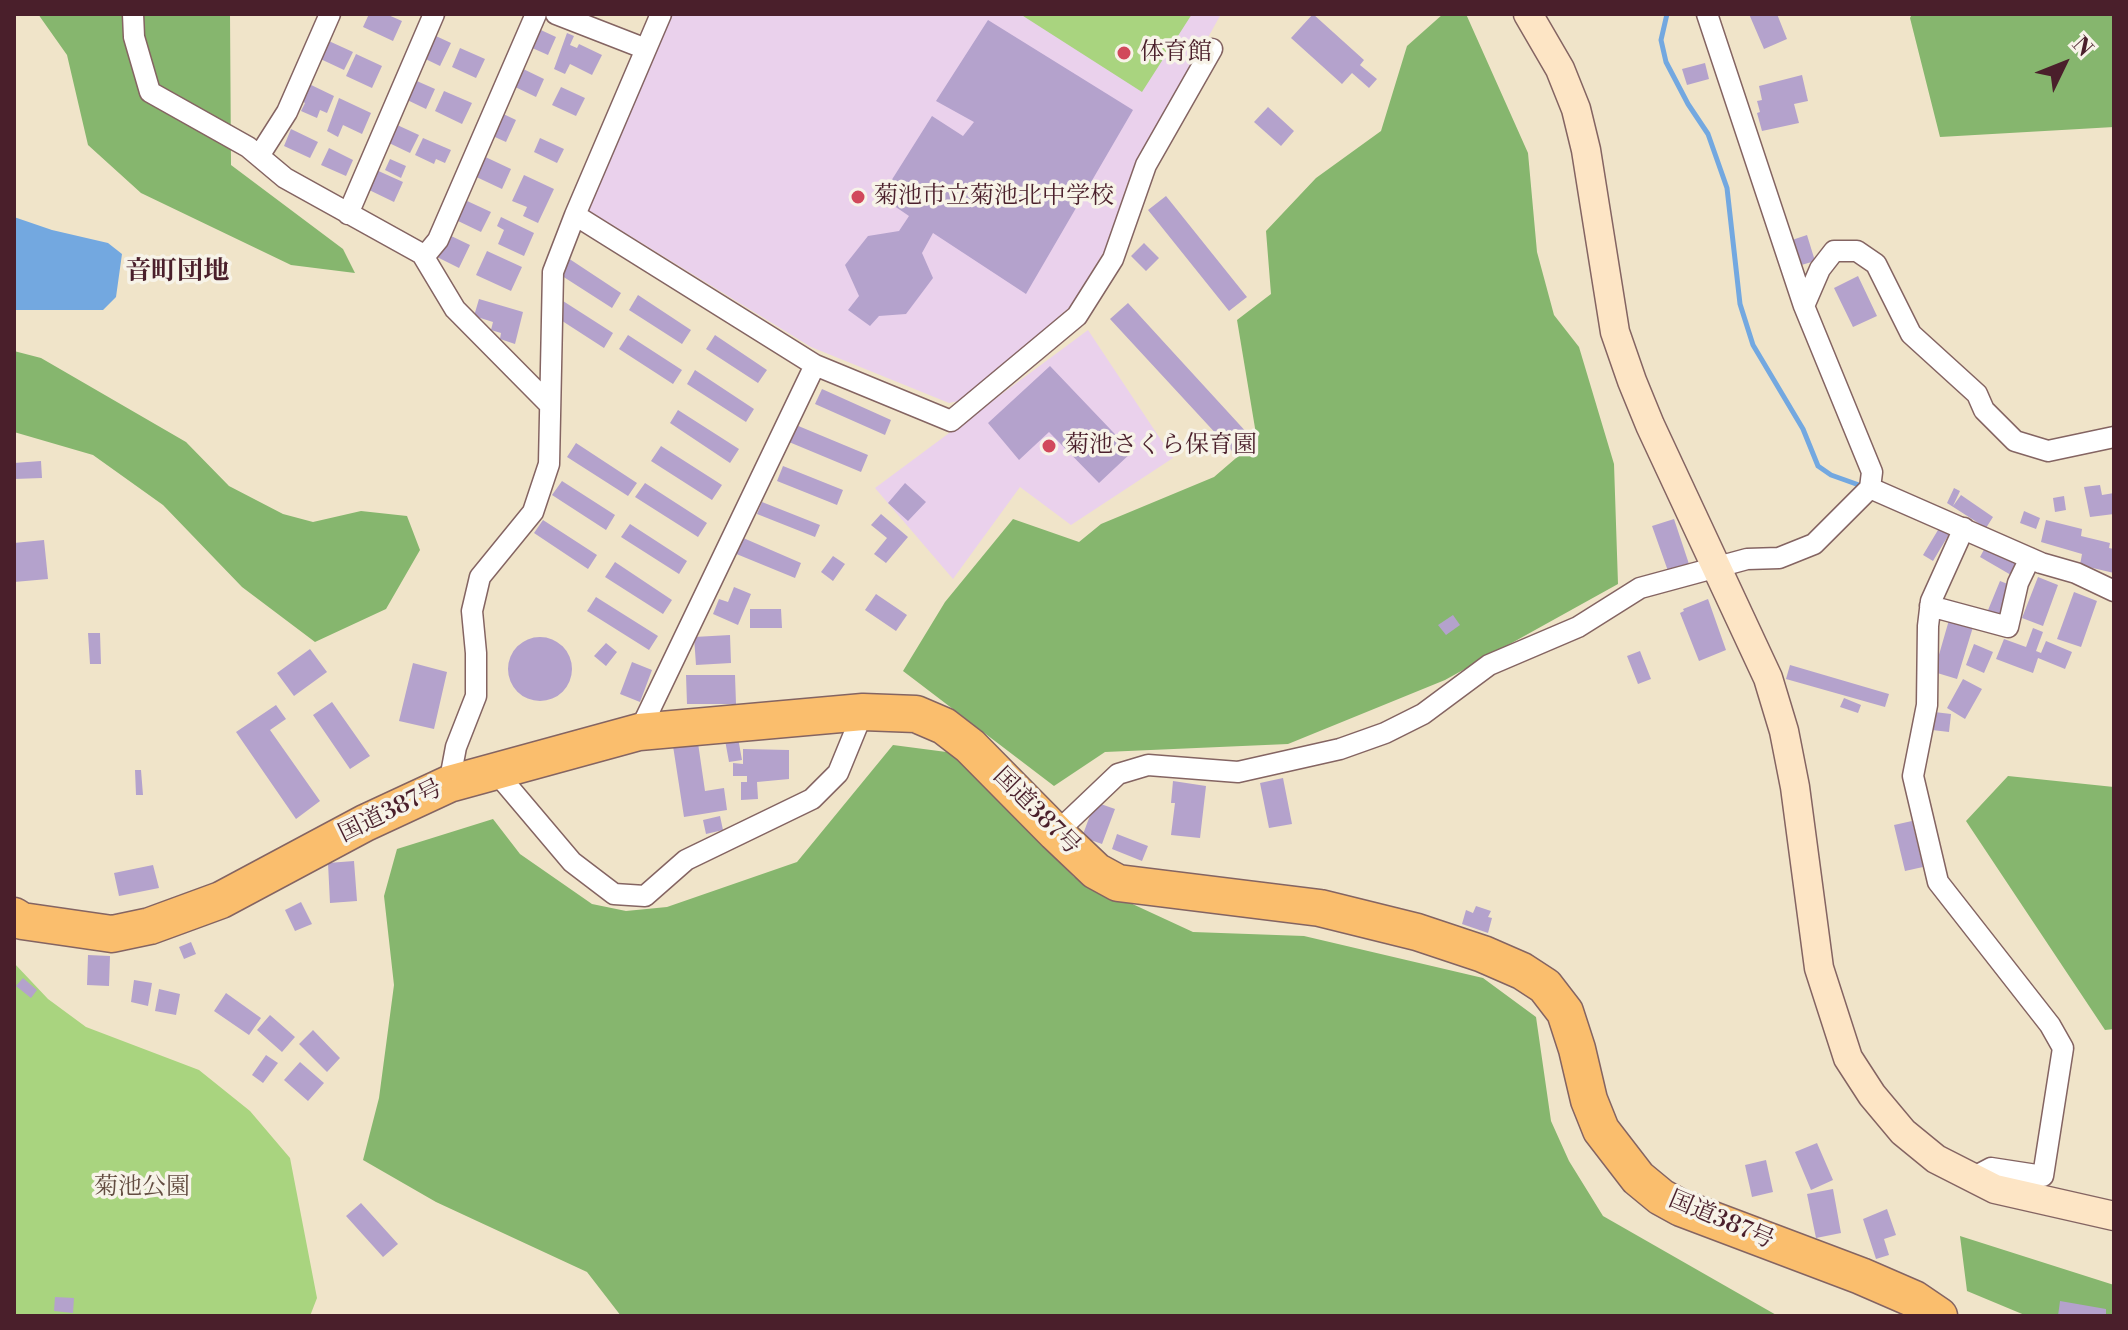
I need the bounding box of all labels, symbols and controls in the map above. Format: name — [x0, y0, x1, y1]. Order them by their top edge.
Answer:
north arrow — [2024, 24, 2104, 104]
text: N — [2066, 32, 2098, 63]
place label: 体育館 — [1140, 39, 1212, 67]
marker: 体育館 — [1115, 44, 1133, 62]
place label: 菊池市立菊池北中学校 — [874, 183, 1114, 211]
marker: 菊池市立菊池北中学校 — [849, 188, 867, 206]
district label: 音町団地 — [125, 257, 229, 289]
place label: 菊池さくら保育園 — [1065, 432, 1257, 460]
marker: 菊池さくら保育園 — [1040, 437, 1058, 455]
street label: 国道387号 — [986, 762, 1086, 862]
street label: 国道387号 — [334, 775, 448, 849]
park label: 菊池公園 — [94, 1174, 190, 1202]
street label: 国道387号 — [1664, 1186, 1778, 1256]

